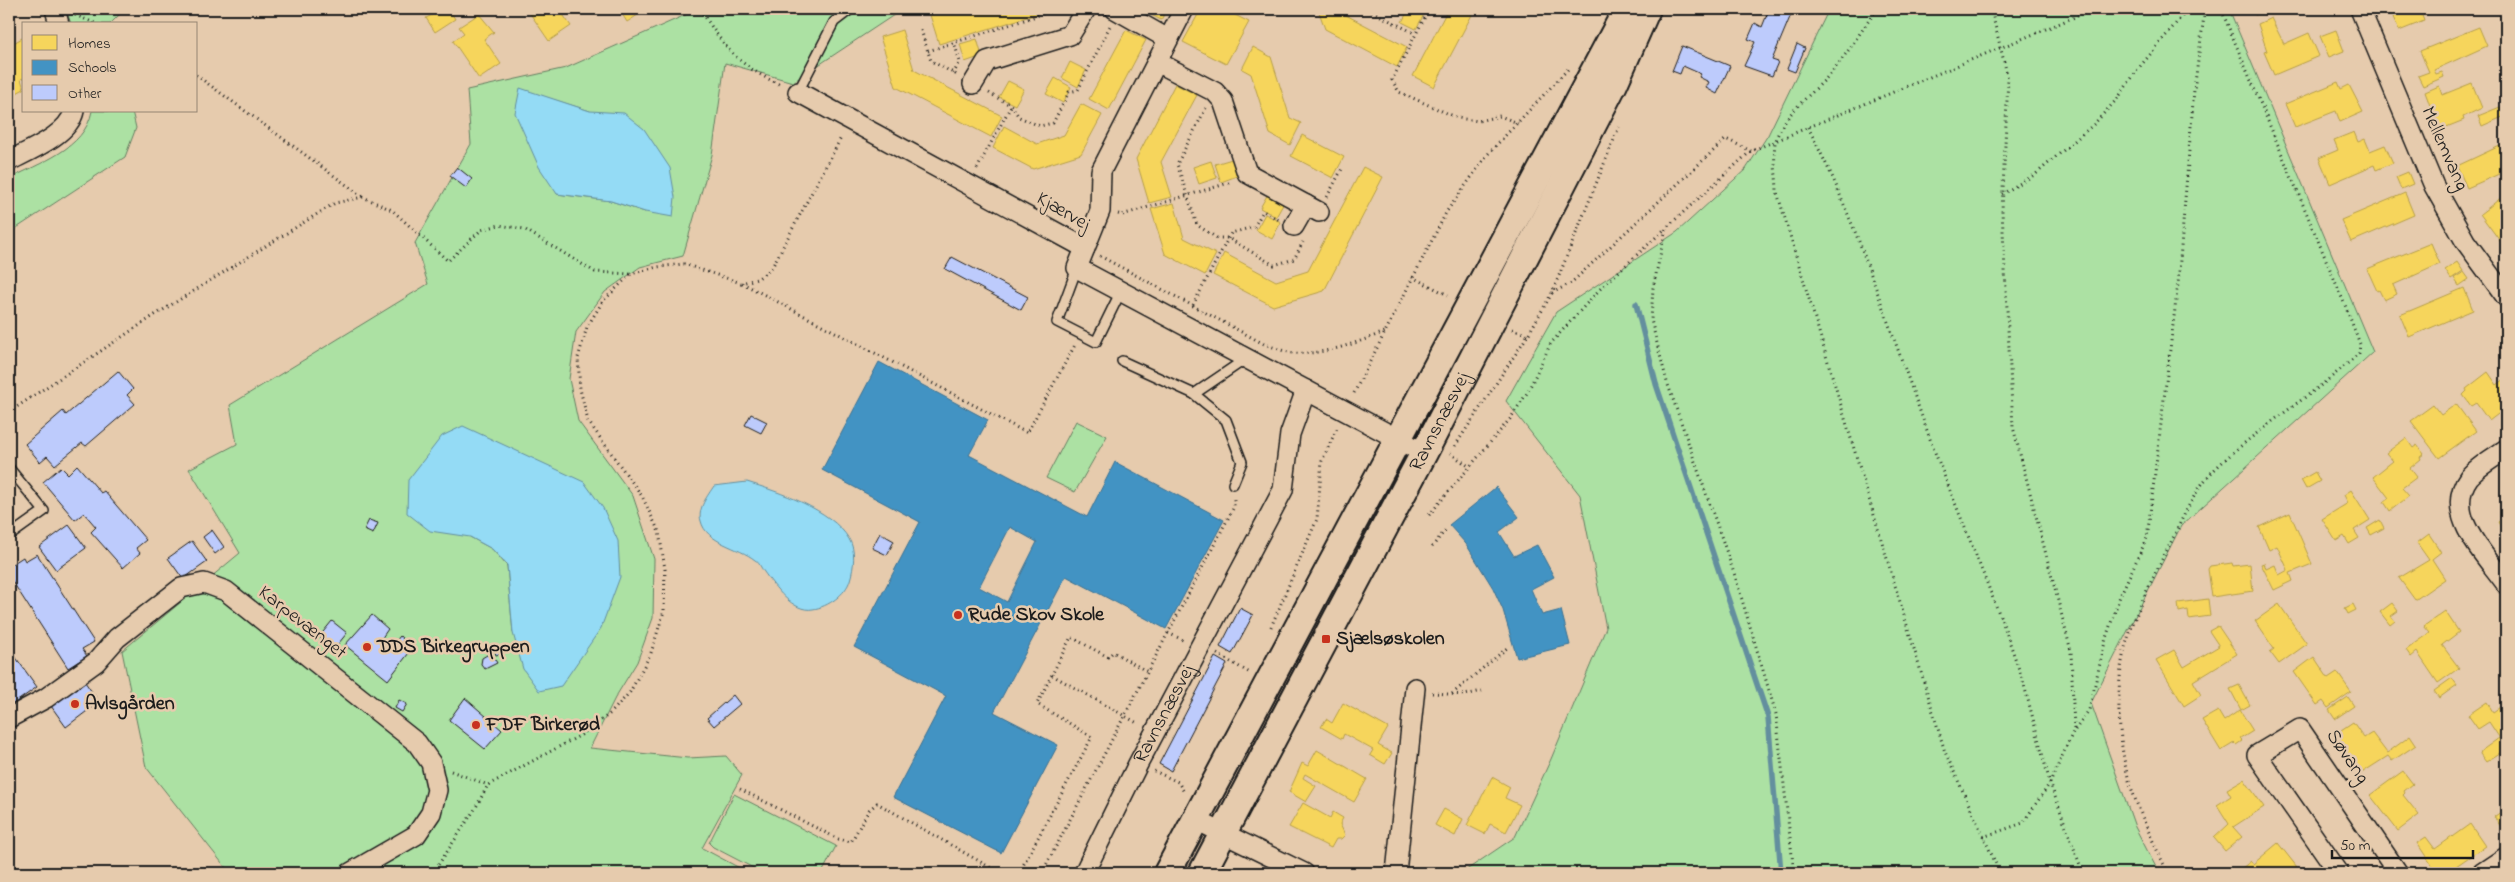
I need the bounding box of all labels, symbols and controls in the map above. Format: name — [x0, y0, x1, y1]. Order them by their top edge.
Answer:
legend — [22, 22, 198, 112]
text: Homes — [68, 33, 111, 55]
text: Schools — [68, 57, 117, 79]
text: Other — [68, 83, 102, 105]
street label: Mellemvang — [2412, 102, 2475, 196]
street label: Kjærvej — [1031, 185, 1096, 240]
street label: Ravnsnæsvej — [1402, 366, 1478, 477]
street label: Karpevænget — [251, 579, 353, 668]
place label: Rude Skov Skole — [968, 601, 1105, 630]
marker: Rude Skov Skole — [952, 609, 964, 621]
place label: Sjælsøskolen — [1336, 625, 1445, 654]
place label: DDS Birkegruppen — [376, 633, 530, 663]
marker: Sjælsøskolen — [1320, 633, 1332, 645]
marker: DDS Birkegruppen — [361, 641, 373, 653]
street label: Ravnsnæsvej — [1126, 659, 1203, 769]
place label: Avlsgården — [85, 690, 175, 720]
marker: Avlsgården — [69, 698, 81, 710]
place label: FDF Birkerød — [485, 711, 601, 740]
marker: FDF Birkerød — [470, 719, 482, 731]
street label: Søvang — [2317, 724, 2376, 791]
scale bar — [2332, 827, 2474, 859]
text: 50 m — [2340, 835, 2371, 857]

